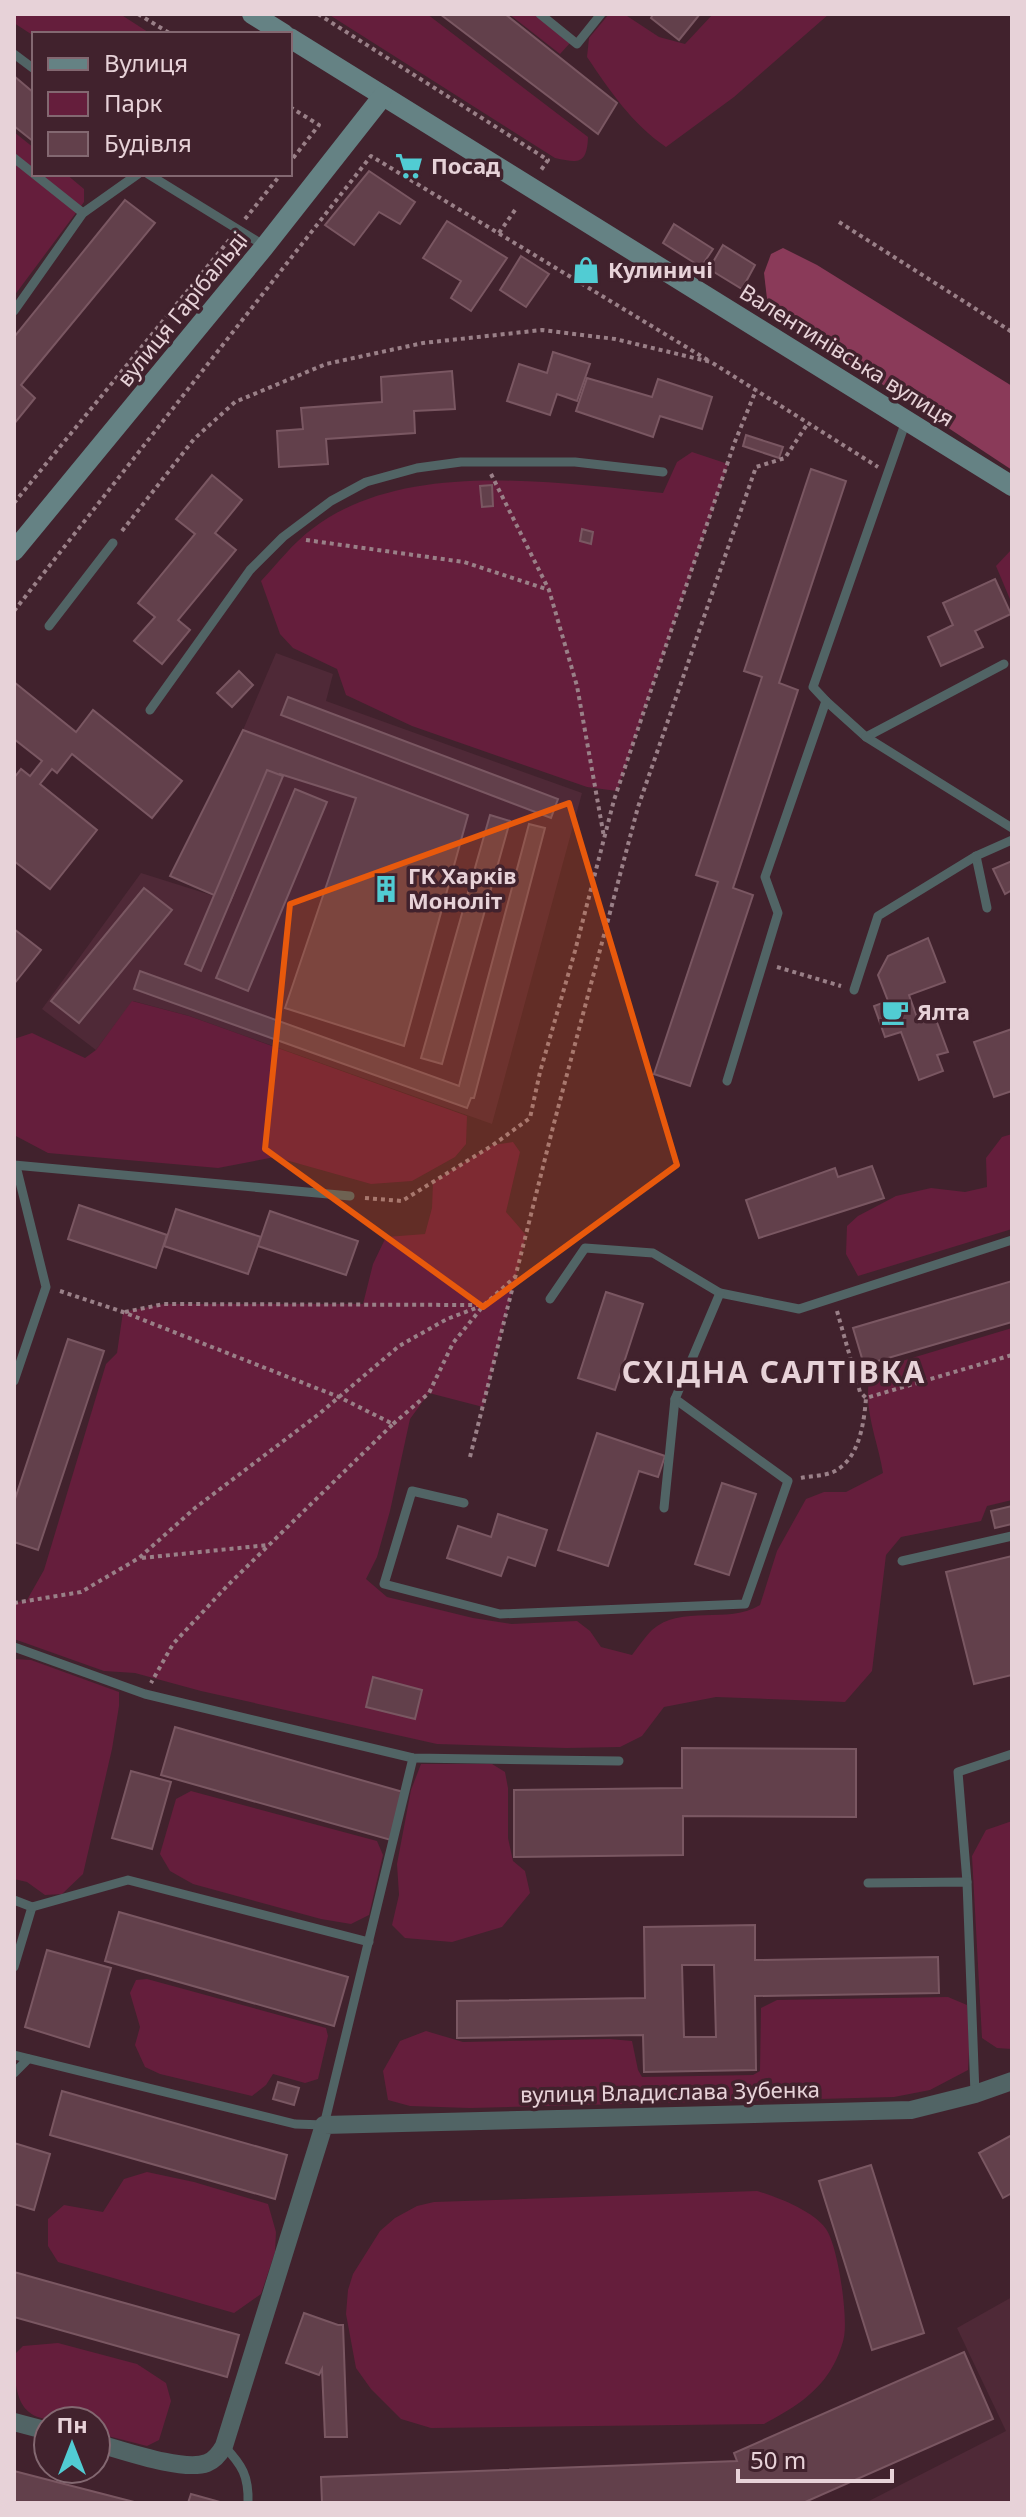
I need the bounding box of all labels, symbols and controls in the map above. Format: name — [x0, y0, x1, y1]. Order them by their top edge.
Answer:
legend — [32, 32, 292, 176]
text: Вулиця — [104, 46, 188, 79]
text: Парк — [104, 86, 163, 119]
text: Будівля — [104, 126, 192, 159]
place label: Посад — [431, 150, 500, 180]
supermarket icon: Посад — [394, 151, 424, 181]
street label: вулиця Гарібальді — [109, 224, 253, 392]
place label: Кулиничі — [608, 254, 713, 284]
shop icon: Кулиничі — [571, 255, 601, 285]
street label: Валентинівська вулиця — [735, 276, 960, 432]
place label: ГК Харків Моноліт — [408, 860, 516, 915]
building icon: ГК Харків Моноліт — [371, 874, 401, 904]
place label: Ялта — [917, 996, 970, 1026]
cafe icon: Ялта — [880, 997, 910, 1027]
district label: СХІДНА САЛТІВКА — [622, 1351, 926, 1392]
street label: вулиця Владислава Зубенка — [520, 2073, 820, 2109]
north arrow — [32, 2405, 112, 2485]
text: Пн — [56, 2409, 88, 2439]
scale bar — [738, 2433, 892, 2483]
text: 50 m — [750, 2443, 806, 2476]

